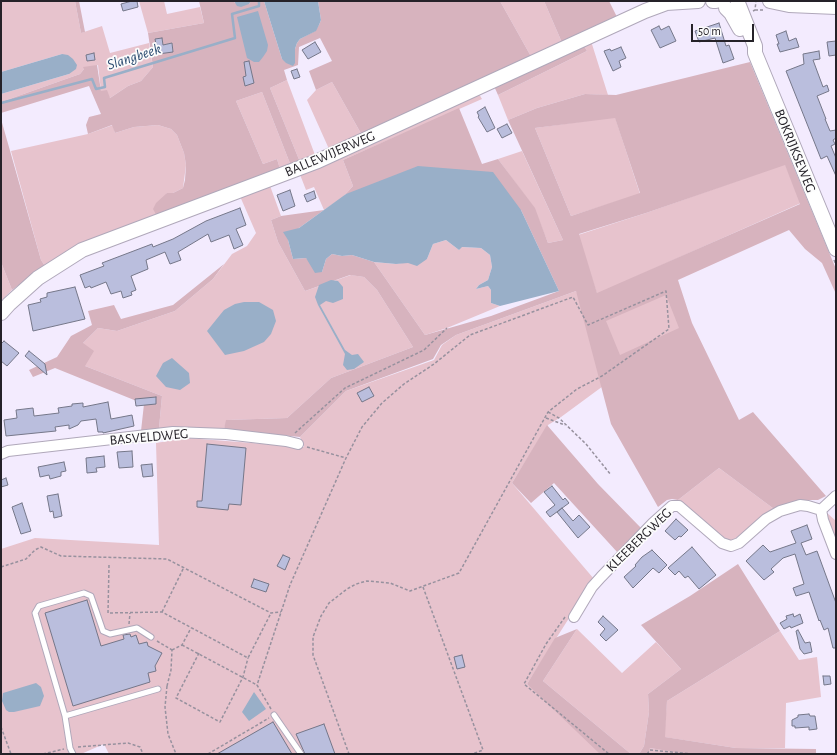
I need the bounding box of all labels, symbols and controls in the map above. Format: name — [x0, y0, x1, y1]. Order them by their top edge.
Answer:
scale bar — [693, 16, 756, 42]
text: 50 m — [698, 25, 721, 37]
water label: Slangbeek — [105, 40, 163, 74]
street label: BOKRIJKSEWEG — [771, 107, 819, 195]
street label: BALLEWIJERWEG — [282, 127, 378, 181]
street label: BASVELDWEG — [109, 425, 189, 449]
street label: KLEEBERGWEG — [603, 505, 675, 575]

